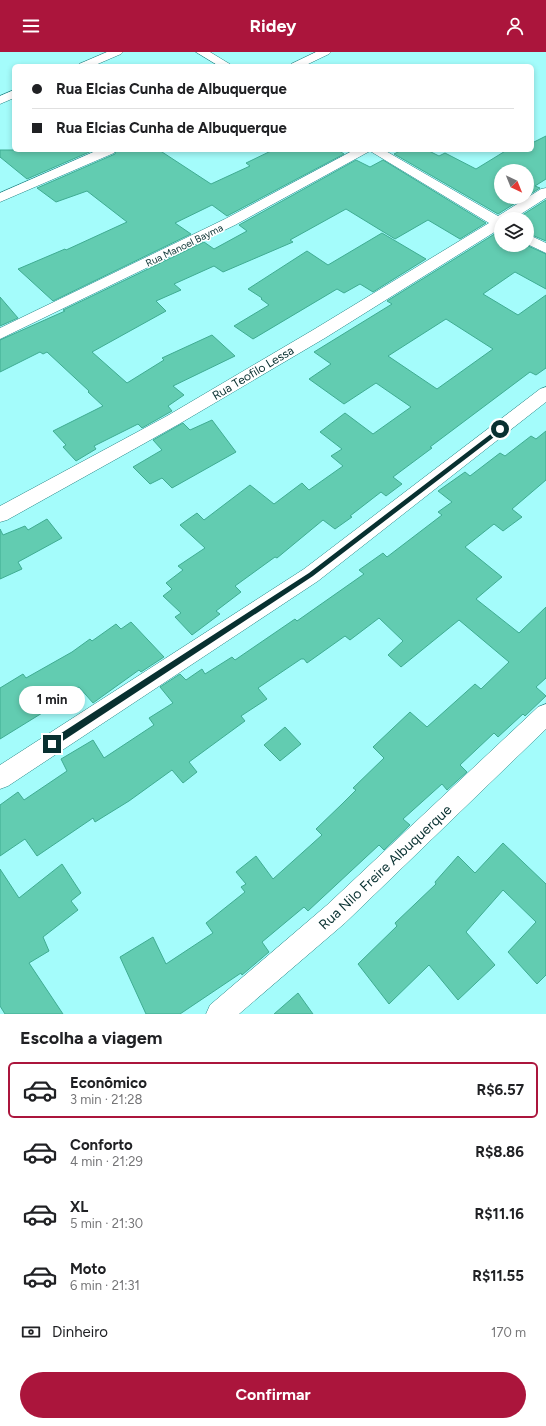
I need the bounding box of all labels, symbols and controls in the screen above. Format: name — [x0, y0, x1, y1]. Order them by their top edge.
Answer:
icon: menu — [20, 15, 42, 37]
text: Ridey — [250, 15, 296, 37]
icon: person — [504, 15, 526, 37]
text: Rua Elcias Cunha de Albuquerque — [56, 80, 287, 98]
text: Rua Elcias Cunha de Albuquerque — [56, 119, 287, 137]
north arrow — [494, 164, 534, 204]
map controls — [494, 164, 534, 252]
button: layers — [494, 212, 534, 252]
street label: Rua Manoel Bayma — [143, 221, 225, 270]
street label: Rua Teofilo Lessa — [210, 343, 296, 403]
route start — [491, 420, 509, 438]
callout: 1 min — [19, 686, 85, 714]
text: 1 min — [37, 692, 67, 707]
route end — [43, 735, 61, 753]
street label: Rua Nilo Freire Albuquerque — [315, 801, 455, 933]
text: Escolha a viagem — [20, 1027, 163, 1049]
icon: car — [22, 1072, 58, 1108]
text: Econômico — [70, 1074, 147, 1092]
text: R$6.57 — [477, 1081, 524, 1099]
text: 3 min · 21:28 — [70, 1092, 143, 1107]
icon: car — [22, 1134, 58, 1170]
text: Conforto — [70, 1136, 133, 1154]
text: R$8.86 — [475, 1143, 524, 1161]
text: 4 min · 21:29 — [70, 1154, 143, 1169]
icon: car — [22, 1196, 58, 1232]
text: XL — [70, 1198, 88, 1216]
text: R$11.16 — [475, 1205, 524, 1223]
text: 5 min · 21:30 — [70, 1216, 143, 1231]
icon: car — [22, 1258, 58, 1294]
text: Moto — [70, 1260, 106, 1278]
text: R$11.55 — [472, 1267, 524, 1285]
text: 6 min · 21:31 — [70, 1278, 140, 1293]
icon: cash — [20, 1321, 42, 1343]
text: Dinheiro — [52, 1323, 108, 1341]
text: 170 m — [491, 1325, 526, 1340]
button: Confirmar — [20, 1372, 526, 1418]

